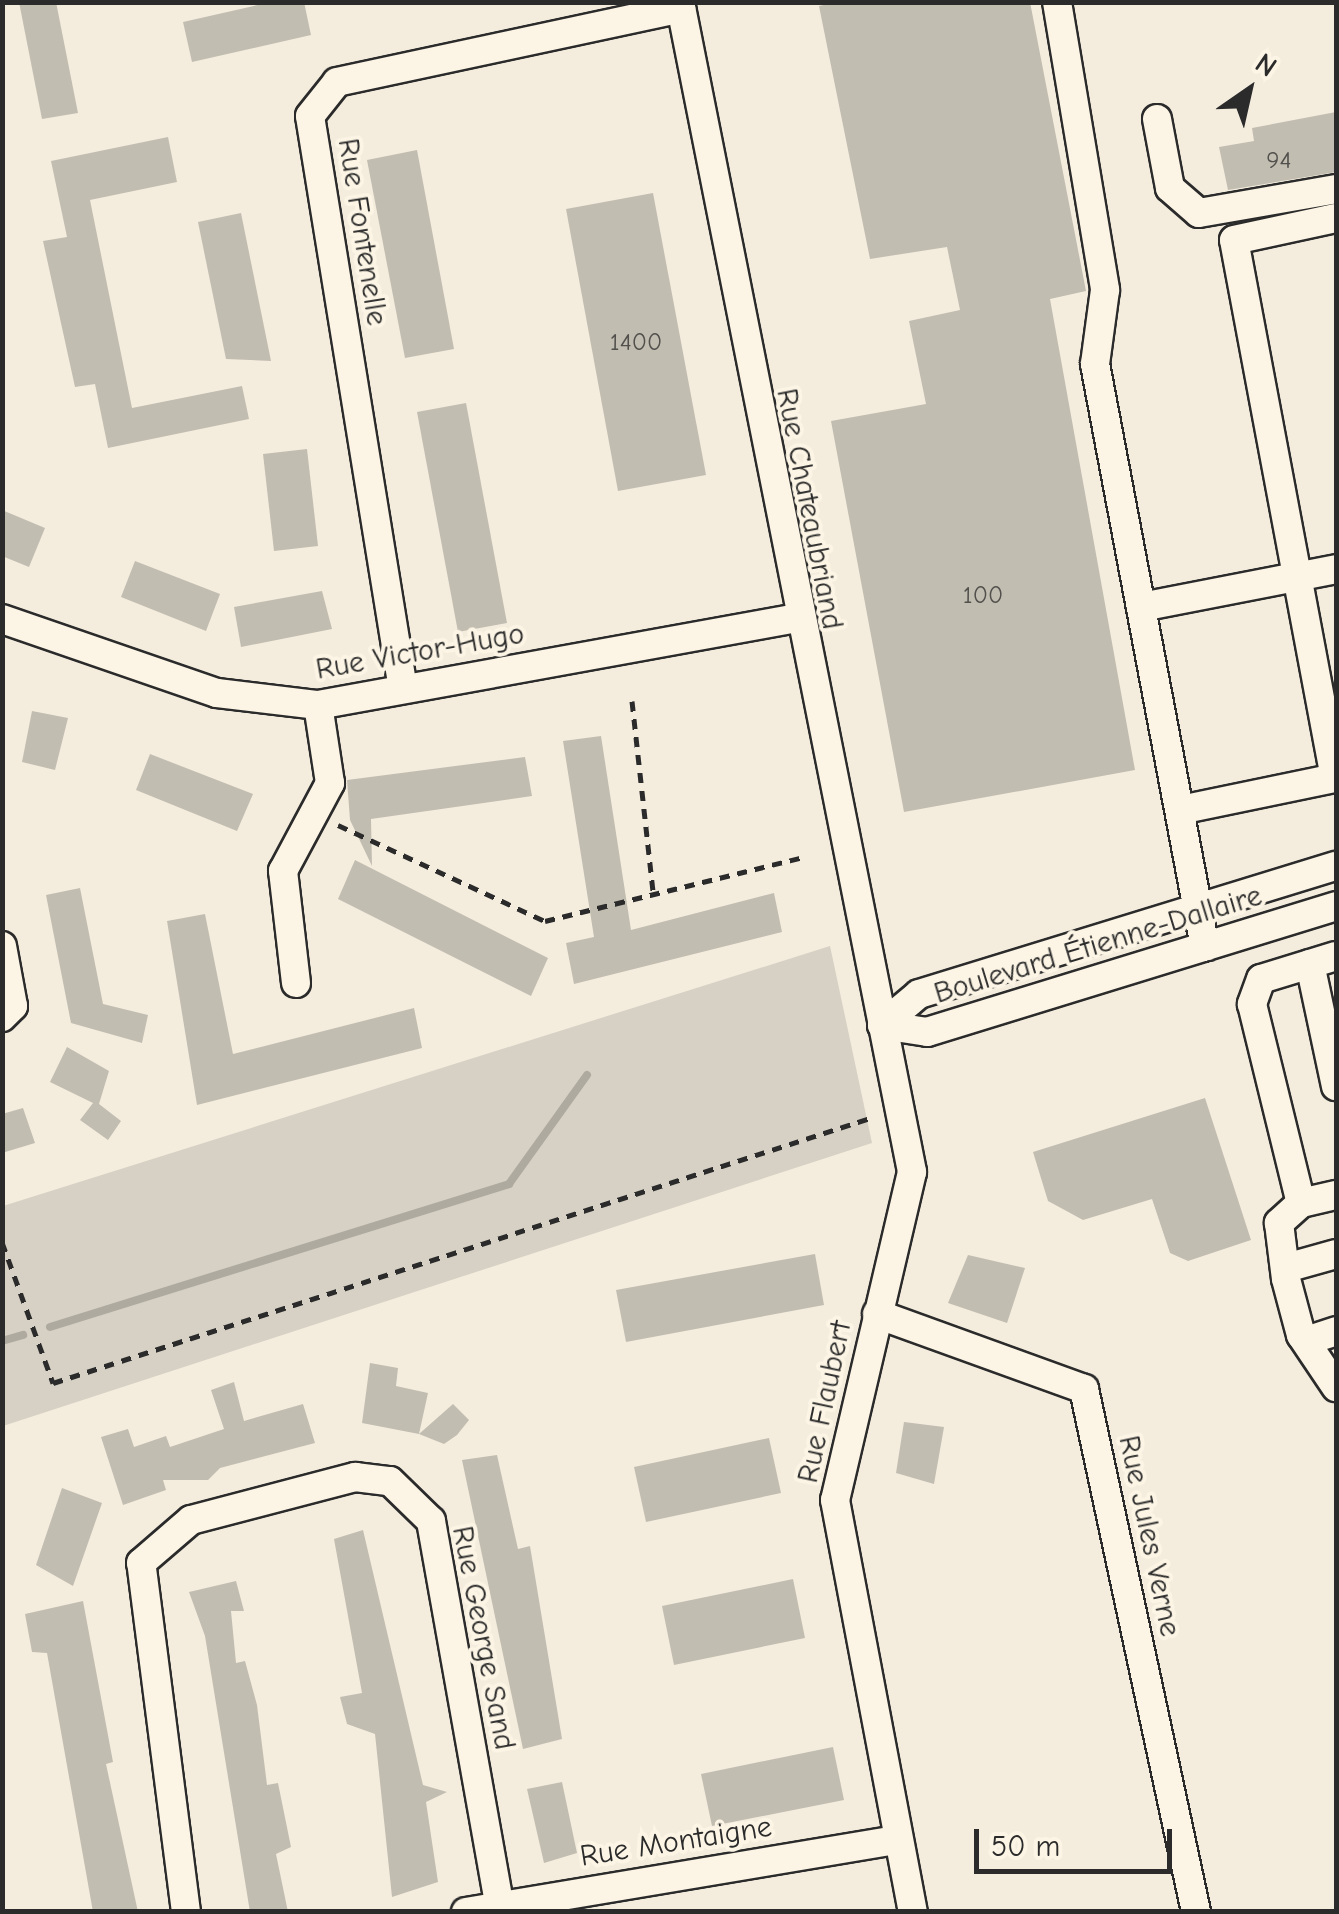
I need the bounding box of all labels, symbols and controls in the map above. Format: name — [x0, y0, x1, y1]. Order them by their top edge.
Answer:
north arrow — [1199, 40, 1299, 140]
text: N — [1249, 47, 1282, 83]
street label: Rue Fontenelle — [329, 136, 395, 328]
house number: 94 — [1266, 145, 1292, 175]
house number: 1400 — [610, 327, 662, 357]
street label: Rue Chateaubriand — [768, 386, 850, 632]
house number: 100 — [963, 580, 1003, 610]
street label: Rue Victor-Hugo — [313, 616, 527, 688]
street label: Boulevard Étienne-Dallaire — [930, 878, 1266, 1012]
street label: Rue Flaubert — [790, 1318, 860, 1486]
street label: Rue Jules Verne — [1110, 1432, 1188, 1640]
street label: Rue George Sand — [444, 1523, 522, 1753]
street label: Rue Montaigne — [578, 1809, 774, 1875]
scale bar — [979, 1809, 1176, 1871]
text: 50 m — [991, 1829, 1060, 1864]

